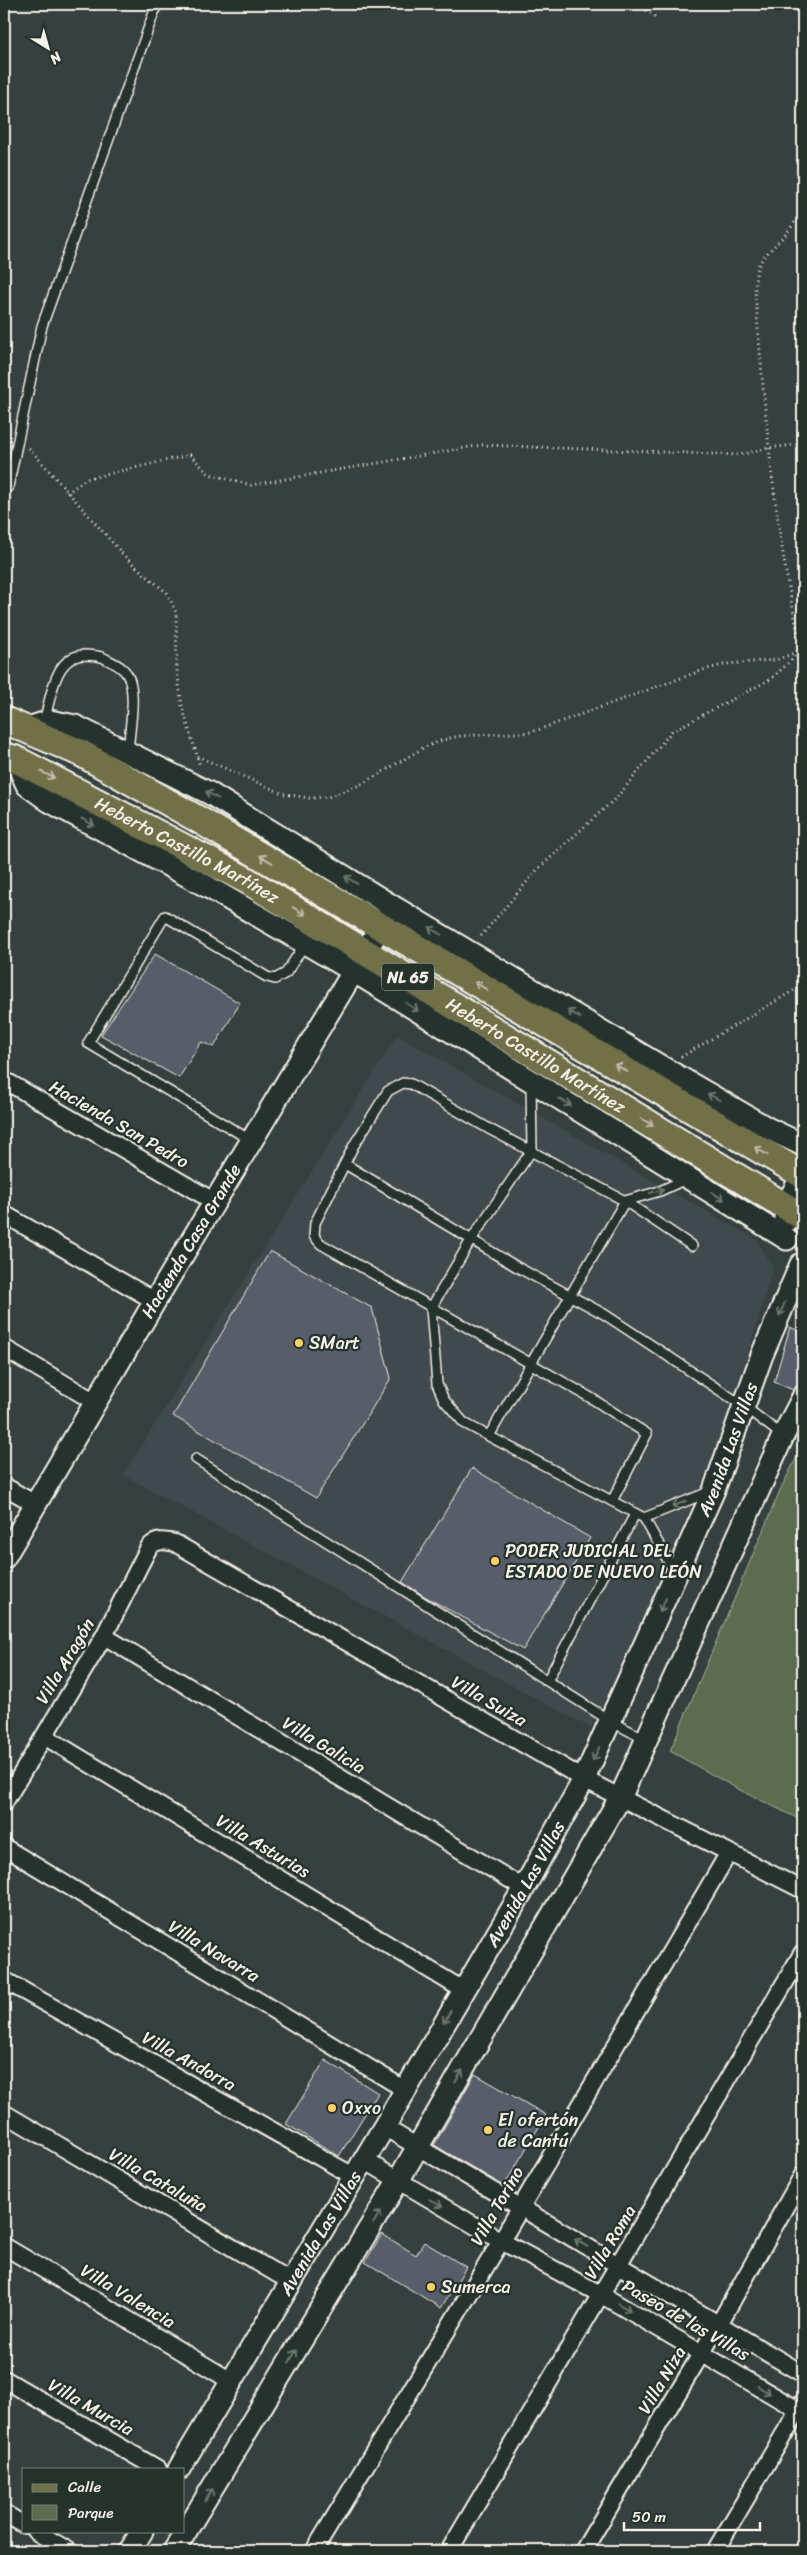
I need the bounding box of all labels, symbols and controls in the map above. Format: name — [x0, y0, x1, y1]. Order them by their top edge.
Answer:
north arrow — [22, 22, 72, 72]
text: N — [44, 44, 68, 71]
one-way arrow — [40, 771, 55, 780]
street label: Heberto Castillo Martínez — [89, 787, 286, 913]
one-way arrow — [206, 790, 220, 800]
one-way arrow — [81, 817, 96, 827]
one-way arrow — [259, 853, 273, 863]
one-way arrow — [344, 875, 358, 885]
one-way arrow — [291, 907, 305, 917]
one-way arrow — [428, 925, 442, 935]
road number: NL 65 — [382, 964, 434, 990]
one-way arrow — [475, 980, 489, 990]
street label: Heberto Castillo Martínez — [440, 988, 633, 1123]
one-way arrow — [404, 1003, 418, 1013]
one-way arrow — [568, 1009, 582, 1019]
one-way arrow — [615, 1063, 629, 1073]
street label: Hacienda San Pedro — [43, 1071, 195, 1177]
one-way arrow — [707, 1092, 721, 1102]
one-way arrow — [557, 1097, 571, 1107]
one-way arrow — [640, 1118, 654, 1128]
one-way arrow — [755, 1145, 769, 1155]
street label: Hacienda Casa Grande — [132, 1158, 250, 1325]
one-way arrow — [649, 1185, 665, 1195]
one-way arrow — [711, 1191, 725, 1202]
one-way arrow — [776, 1301, 785, 1316]
place label: SMart — [309, 1327, 360, 1359]
marker: SMart — [293, 1337, 305, 1349]
street label: Avenida Las Villas — [688, 1377, 767, 1523]
one-way arrow — [672, 1500, 687, 1510]
place label: PODER JUDICIAL DEL ESTADO DE NUEVO LEÓN — [505, 1535, 702, 1588]
marker: PODER JUDICIAL DEL ESTADO DE NUEVO LEÓN — [489, 1555, 501, 1567]
one-way arrow — [658, 1597, 668, 1612]
street label: Villa Aragón — [27, 1611, 104, 1710]
street label: Villa Suiza — [445, 1666, 534, 1736]
street label: Villa Galicia — [276, 1707, 372, 1783]
one-way arrow — [591, 1746, 601, 1761]
street label: Villa Asturias — [210, 1805, 317, 1887]
street label: Avenida Las Villas — [476, 1814, 574, 1954]
street label: Villa Navarra — [162, 1911, 267, 1992]
one-way arrow — [442, 2009, 452, 2024]
street label: Villa Andorra — [136, 2022, 242, 2100]
one-way arrow — [454, 2070, 464, 2084]
place label: Oxxo — [342, 2092, 381, 2124]
marker: Oxxo — [326, 2102, 338, 2114]
place label: El ofertón de Cantú — [498, 2104, 578, 2157]
marker: El ofertón de Cantú — [482, 2124, 494, 2136]
street label: Villa Cataluña — [102, 2139, 214, 2221]
street label: Villa Torino — [461, 2160, 533, 2252]
street label: Avenida Las Villas — [270, 2164, 371, 2303]
street label: Villa Roma — [575, 2198, 645, 2286]
one-way arrow — [428, 2199, 443, 2209]
one-way arrow — [372, 2210, 382, 2224]
one-way arrow — [574, 2237, 588, 2247]
street label: Villa Valencia — [74, 2255, 182, 2337]
street label: Paseo de las Villas — [616, 2270, 757, 2370]
place label: Sumerca — [441, 2271, 510, 2303]
marker: Sumerca — [425, 2281, 437, 2293]
one-way arrow — [617, 2303, 631, 2313]
street label: Villa Niza — [629, 2340, 695, 2420]
one-way arrow — [288, 2349, 298, 2363]
street label: Villa Murcia — [42, 2369, 141, 2445]
one-way arrow — [757, 2385, 771, 2395]
legend — [22, 2468, 185, 2532]
text: Calle — [68, 2474, 101, 2500]
one-way arrow — [204, 2488, 214, 2502]
text: Parque — [68, 2500, 113, 2526]
scale bar — [624, 2500, 761, 2532]
text: 50 m — [632, 2504, 667, 2530]

